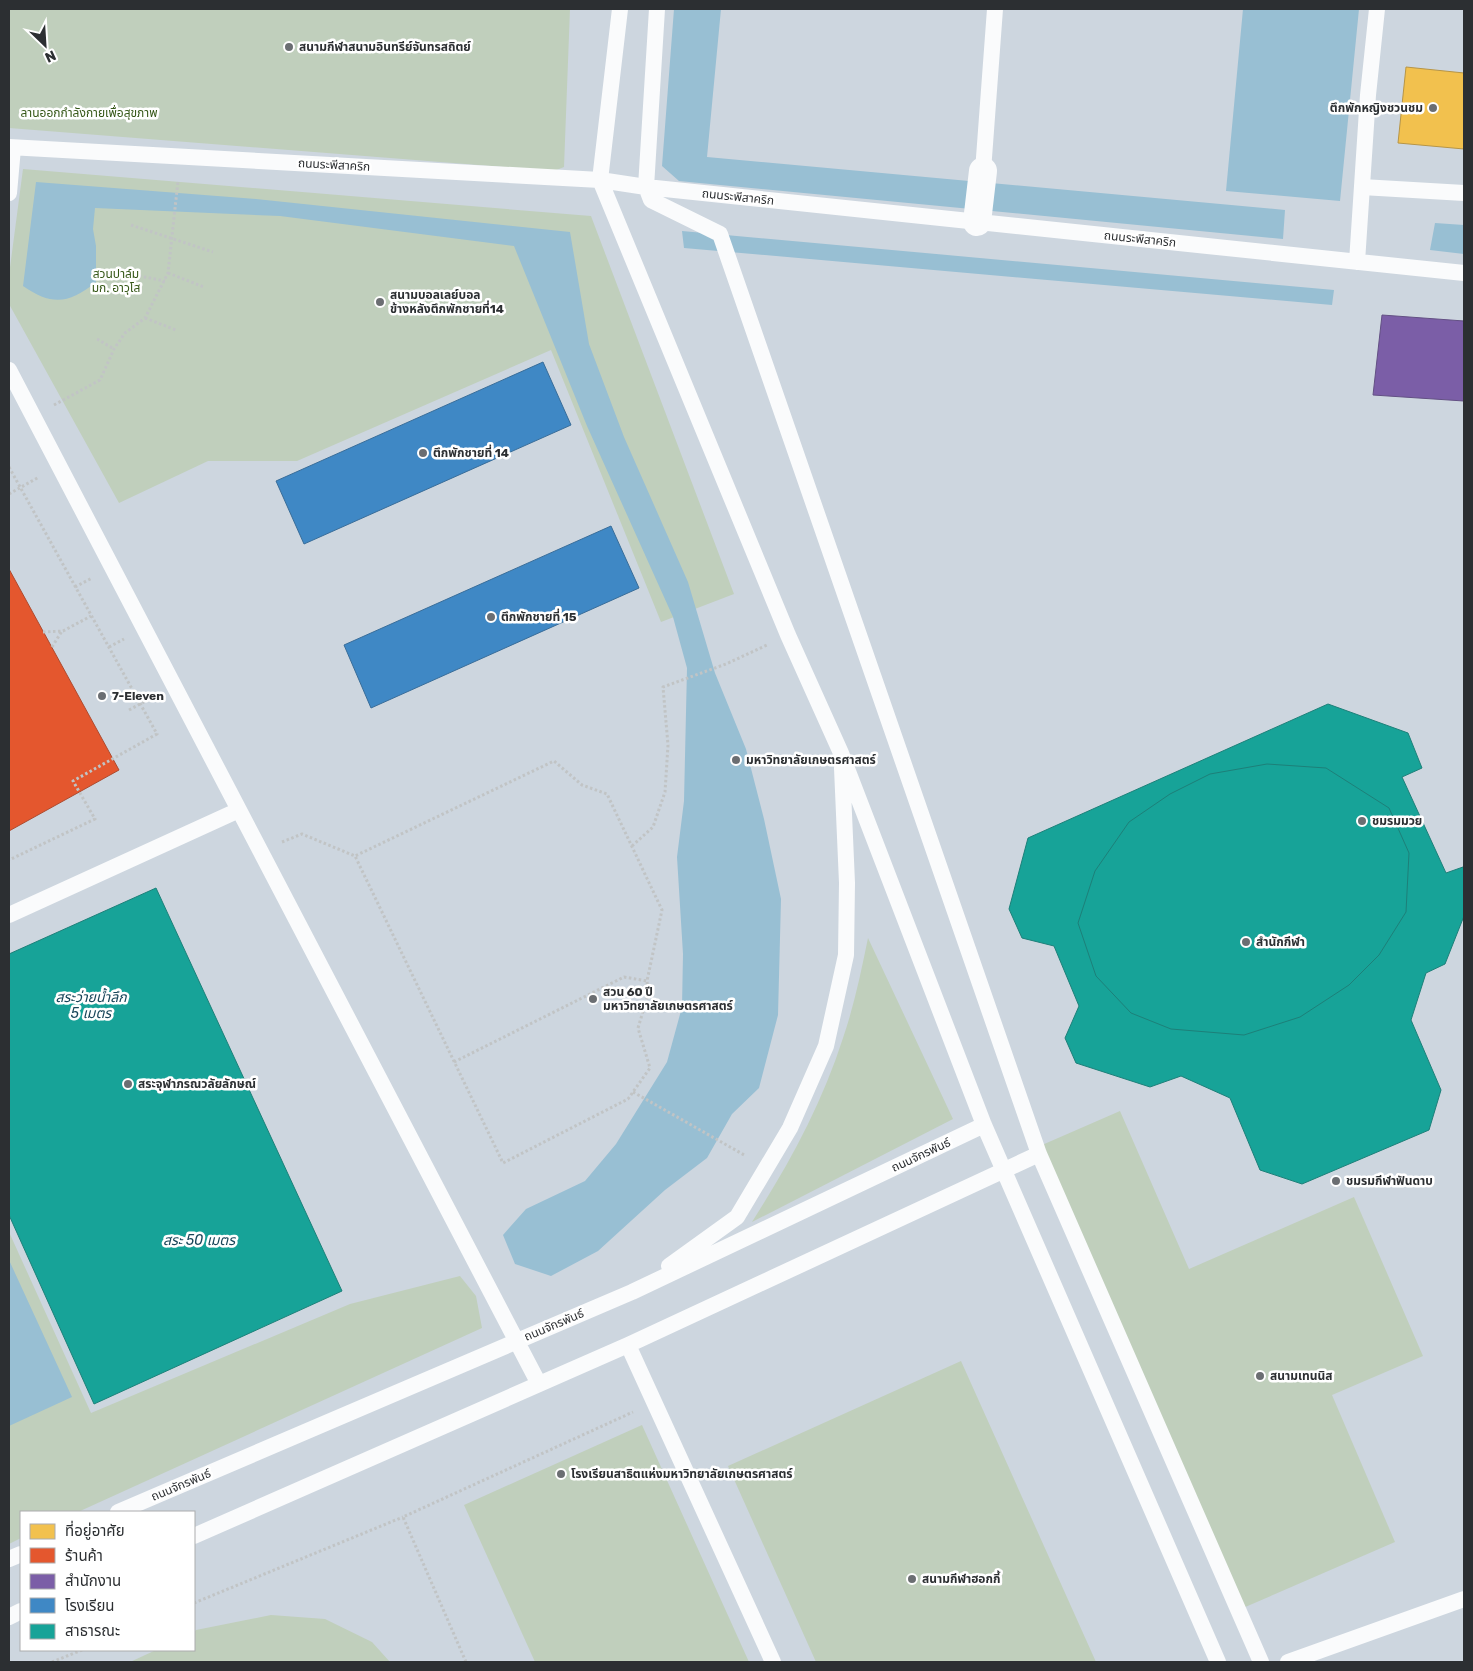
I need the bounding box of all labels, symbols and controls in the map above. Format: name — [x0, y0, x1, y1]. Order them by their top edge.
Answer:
north arrow — [20, 20, 70, 70]
place label: สนามกีฬาสนามอินทรีย์จันทรสถิตย์ — [299, 40, 471, 54]
marker: สนามกีฬาสนามอินทรีย์จันทรสถิตย์ — [283, 41, 295, 53]
text: N — [42, 46, 58, 66]
place label: ตึกพักหญิงชวนชม — [1330, 101, 1423, 115]
marker: ตึกพักหญิงชวนชม — [1427, 102, 1439, 114]
park label: ลานออกกำลังกายเพื่อสุขภาพ — [20, 104, 158, 120]
street label: ถนนระพีสาคริก — [298, 156, 370, 174]
street label: ถนนระพีสาคริก — [701, 186, 775, 208]
street label: ถนนระพีสาคริก — [1103, 228, 1177, 250]
park label: สวนปาล์ม มก. อาวุโส — [92, 267, 140, 295]
place label: สนามบอลเลย์บอล ข้างหลังตึกพักชายที่14 — [390, 288, 504, 316]
marker: สนามบอลเลย์บอล ข้างหลังตึกพักชายที่14 — [374, 296, 386, 308]
place label: ตึกพักชายที่ 14 — [433, 444, 509, 460]
marker: ตึกพักชายที่ 14 — [417, 447, 429, 459]
place label: ตึกพักชายที่ 15 — [501, 608, 577, 624]
marker: ตึกพักชายที่ 15 — [485, 611, 497, 623]
place label: 7-Eleven — [112, 689, 164, 703]
marker: 7-Eleven — [96, 690, 108, 702]
place label: มหาวิทยาลัยเกษตรศาสตร์ — [746, 753, 876, 767]
marker: มหาวิทยาลัยเกษตรศาสตร์ — [730, 754, 742, 766]
place label: ชมรมมวย — [1372, 814, 1422, 828]
marker: ชมรมมวย — [1356, 815, 1368, 827]
place label: สำนักกีฬา — [1256, 935, 1305, 949]
marker: สำนักกีฬา — [1240, 936, 1252, 948]
place label: สวน 60 ปี มหาวิทยาลัยเกษตรศาสตร์ — [603, 985, 733, 1013]
water label: สระว่ายน้ำลึก 5 เมตร — [55, 987, 127, 1022]
marker: สวน 60 ปี มหาวิทยาลัยเกษตรศาสตร์ — [587, 993, 599, 1005]
place label: สระจุฬาภรณวลัยลักษณ์ — [138, 1077, 256, 1091]
marker: สระจุฬาภรณวลัยลักษณ์ — [122, 1078, 134, 1090]
street label: ถนนจักรพันธ์ — [889, 1135, 953, 1175]
place label: ชมรมกีฬาฟันดาบ — [1346, 1174, 1433, 1188]
marker: ชมรมกีฬาฟันดาบ — [1330, 1175, 1342, 1187]
water label: สระ 50 เมตร — [163, 1232, 236, 1249]
street label: ถนนจักรพันธ์ — [522, 1306, 586, 1344]
place label: สนามเทนนิส — [1270, 1369, 1333, 1383]
marker: สนามเทนนิส — [1254, 1370, 1266, 1382]
street label: ถนนจักรพันธ์ — [149, 1466, 213, 1504]
place label: โรงเรียนสาธิตแห่งมหาวิทยาลัยเกษตรศาสตร์ — [571, 1467, 793, 1481]
marker: โรงเรียนสาธิตแห่งมหาวิทยาลัยเกษตรศาสตร์ — [555, 1468, 567, 1480]
legend — [20, 1511, 195, 1651]
text: ที่อยู่อาศัย — [65, 1520, 125, 1540]
text: ร้านค้า — [65, 1547, 103, 1565]
place label: สนามกีฬาฮอกกี้ — [922, 1570, 1001, 1586]
text: สำนักงาน — [65, 1572, 121, 1590]
marker: สนามกีฬาฮอกกี้ — [906, 1573, 918, 1585]
text: โรงเรียน — [65, 1597, 115, 1615]
text: สาธารณะ — [65, 1622, 120, 1640]

